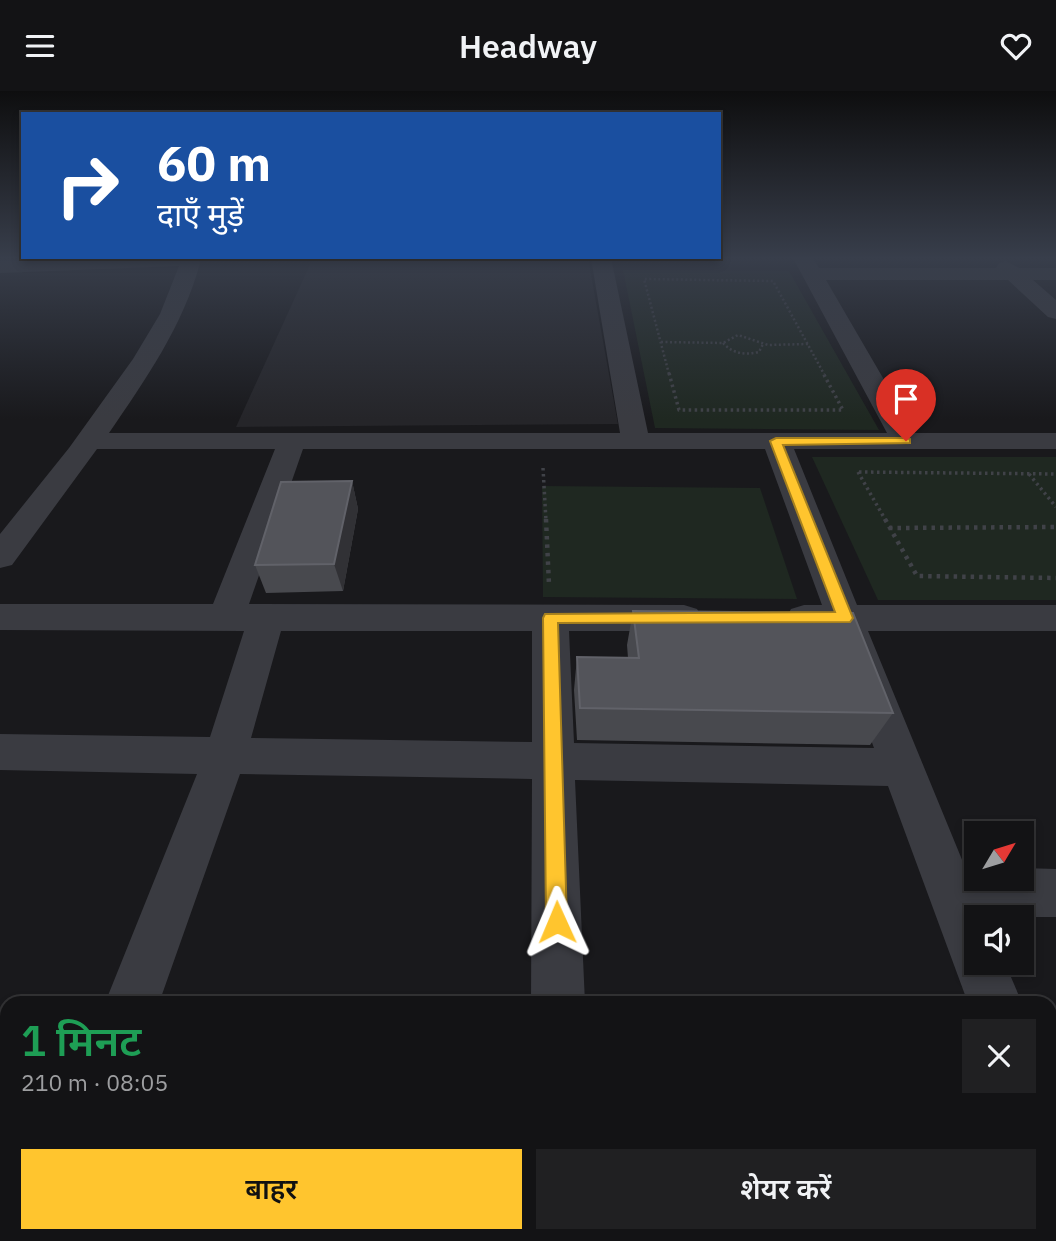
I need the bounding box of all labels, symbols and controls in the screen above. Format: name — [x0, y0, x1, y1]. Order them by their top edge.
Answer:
text: Headway — [459, 25, 597, 67]
icon: menu — [21, 27, 59, 65]
icon: heart — [997, 27, 1035, 65]
text: 60 m — [157, 131, 271, 194]
icon: right — [42, 140, 133, 231]
text: दाएँ मुड़ें — [157, 193, 244, 235]
pin — [876, 369, 936, 441]
icon: arrive — [887, 380, 925, 418]
north arrow — [964, 821, 1034, 891]
map controls — [964, 821, 1034, 975]
position arrow — [520, 885, 594, 959]
button: sound — [964, 905, 1034, 975]
text: 1 मिनट — [21, 1013, 141, 1068]
button: close — [962, 1019, 1036, 1093]
text: 210 m · 08:05 — [21, 1067, 168, 1097]
button: बाहर — [21, 1149, 522, 1229]
button: शेयर करें — [536, 1149, 1036, 1229]

